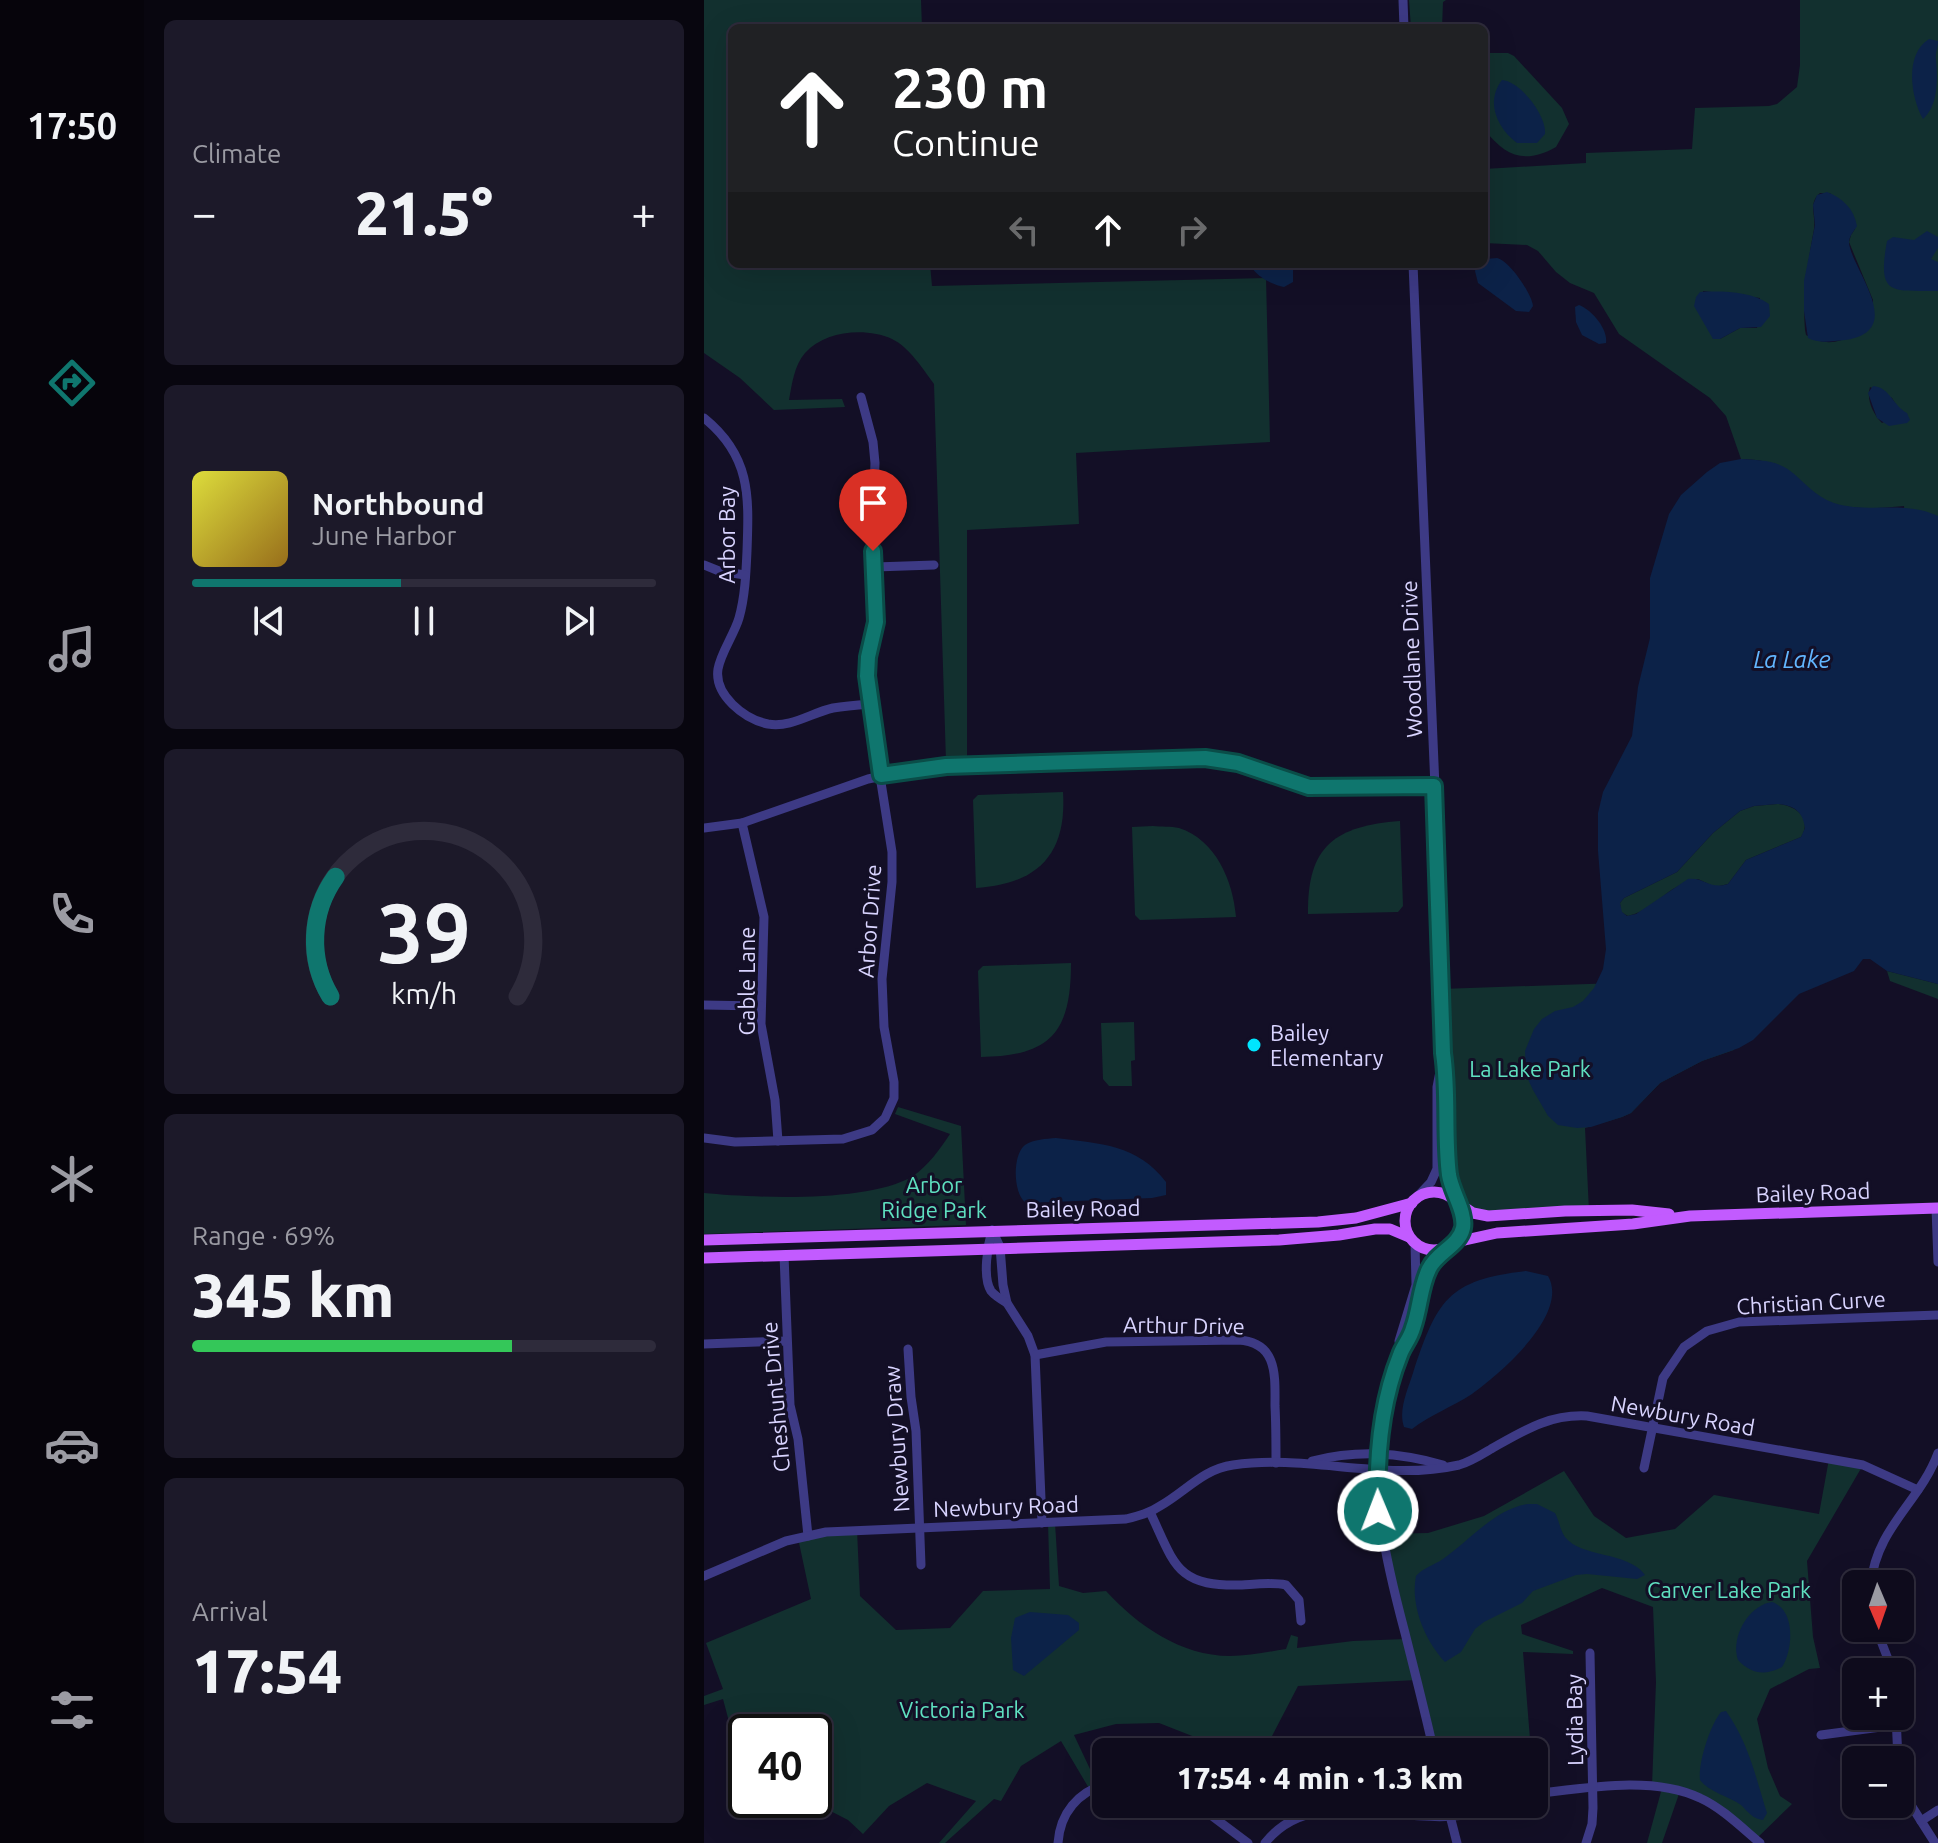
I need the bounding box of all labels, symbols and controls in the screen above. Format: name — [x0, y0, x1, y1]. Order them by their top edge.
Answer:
icon: ahead — [760, 56, 864, 160]
text: 230 m — [892, 56, 1048, 119]
text: 17:50 — [27, 105, 117, 146]
text: Continue — [892, 122, 1040, 163]
text: Climate — [192, 139, 281, 168]
text: 21.5° — [355, 179, 493, 246]
text: − — [192, 188, 217, 237]
text: + — [631, 188, 656, 237]
icon: left — [1002, 208, 1046, 252]
icon: ahead — [1086, 208, 1130, 252]
icon: right — [1170, 208, 1214, 252]
icon: directions — [44, 355, 100, 411]
pin — [839, 469, 907, 551]
icon: arrive — [851, 481, 895, 525]
street label: Arbor Bay — [714, 486, 739, 584]
text: Northbound — [312, 487, 484, 521]
text: June Harbor — [312, 521, 456, 550]
street label: Woodlane Drive — [1396, 580, 1426, 738]
icon: previous — [247, 599, 291, 643]
icon: pause — [402, 599, 446, 643]
icon: next — [557, 599, 601, 643]
icon: music — [44, 621, 100, 677]
water label: La Lake — [1753, 646, 1831, 673]
street label: Arbor Drive — [853, 863, 885, 979]
text: 39 — [377, 885, 471, 979]
icon: phone — [44, 886, 100, 942]
street label: Gable Lane — [734, 927, 759, 1035]
text: km/h — [391, 978, 457, 1010]
place label: Bailey Elementary — [1270, 1020, 1384, 1070]
marker: Bailey Elementary — [1245, 1036, 1263, 1054]
park label: La Lake Park — [1469, 1056, 1591, 1081]
icon: climate — [44, 1151, 100, 1207]
park label: Arbor Ridge Park — [881, 1172, 987, 1222]
street label: Bailey Road — [1755, 1178, 1871, 1206]
street label: Bailey Road — [1025, 1194, 1141, 1222]
text: Range · 69% — [192, 1221, 335, 1250]
text: 345 km — [192, 1261, 394, 1328]
street label: Christian Curve — [1736, 1286, 1886, 1318]
street label: Arthur Drive — [1123, 1311, 1245, 1339]
street label: Cheshunt Drive — [756, 1321, 794, 1473]
street label: Newbury Draw — [878, 1365, 914, 1513]
street label: Newbury Road — [1609, 1390, 1757, 1440]
icon: car — [44, 1417, 100, 1473]
position arrow — [1336, 1469, 1420, 1553]
street label: Newbury Road — [933, 1491, 1079, 1521]
north arrow — [1842, 1570, 1914, 1642]
map controls — [1842, 1570, 1914, 1818]
park label: Carver Lake Park — [1647, 1577, 1811, 1602]
text: Arrival — [192, 1597, 268, 1626]
text: 17:54 — [192, 1637, 342, 1704]
button: + — [1842, 1658, 1914, 1730]
street label: Lydia Bay — [1561, 1673, 1587, 1766]
icon: filters — [44, 1682, 100, 1738]
park label: Victoria Park — [899, 1697, 1025, 1722]
speed limit sign: 40 — [728, 1714, 832, 1818]
button: − — [1842, 1746, 1914, 1818]
text: 17:54 · 4 min · 1.3 km — [1177, 1761, 1463, 1795]

